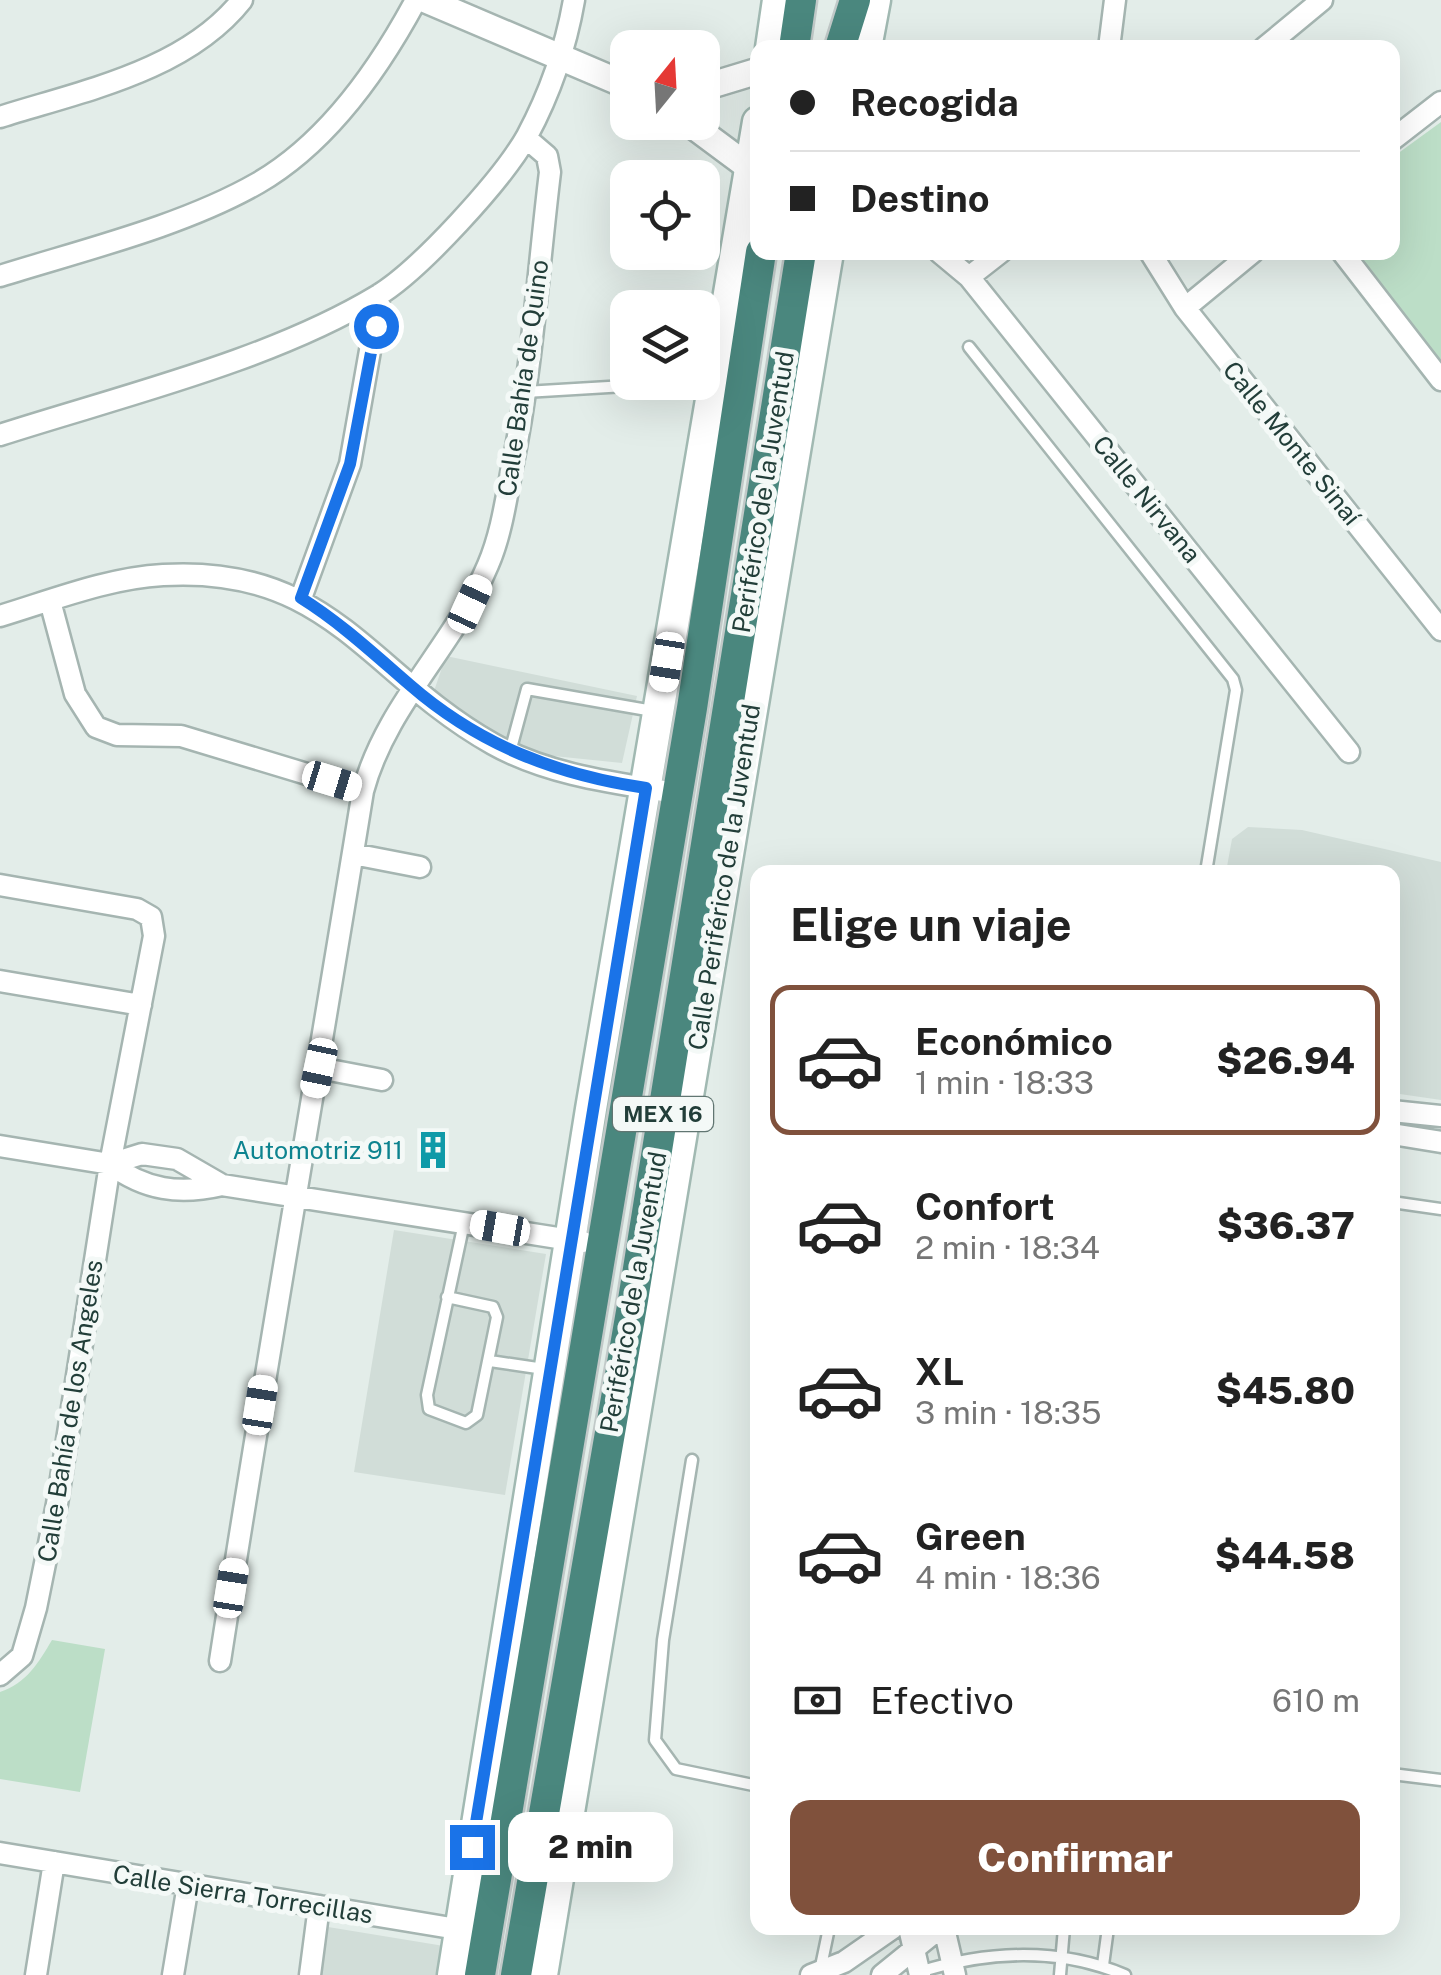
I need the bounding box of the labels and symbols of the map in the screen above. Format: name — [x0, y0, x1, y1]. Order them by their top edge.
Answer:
north arrow — [610, 30, 720, 140]
street label: Calle Bahía de Quino — [492, 258, 554, 498]
route start — [354, 304, 399, 349]
street label: Periférico de la Juventud — [726, 349, 800, 635]
street label: Calle Monte Sinaí — [1217, 355, 1368, 532]
street label: Calle Nirvana — [1087, 429, 1207, 569]
car — [444, 570, 496, 638]
car — [647, 630, 687, 694]
street label: Calle Periférico de la Juventud — [682, 702, 766, 1052]
car — [299, 758, 365, 804]
car — [298, 1036, 340, 1100]
road number: MEX 16 — [613, 1097, 713, 1131]
building icon: Automotriz 911 — [412, 1129, 454, 1171]
place label: Automotriz 911 — [232, 1135, 403, 1165]
street label: Periférico de la Juventud — [593, 1149, 673, 1435]
car — [468, 1208, 532, 1248]
street label: Calle Bahía de los Angeles — [31, 1258, 109, 1564]
car — [240, 1373, 280, 1437]
car — [211, 1556, 251, 1620]
callout: 2 min — [507, 1812, 672, 1882]
route end — [450, 1825, 495, 1870]
street label: Calle Sierra Torrecillas — [111, 1859, 375, 1929]

